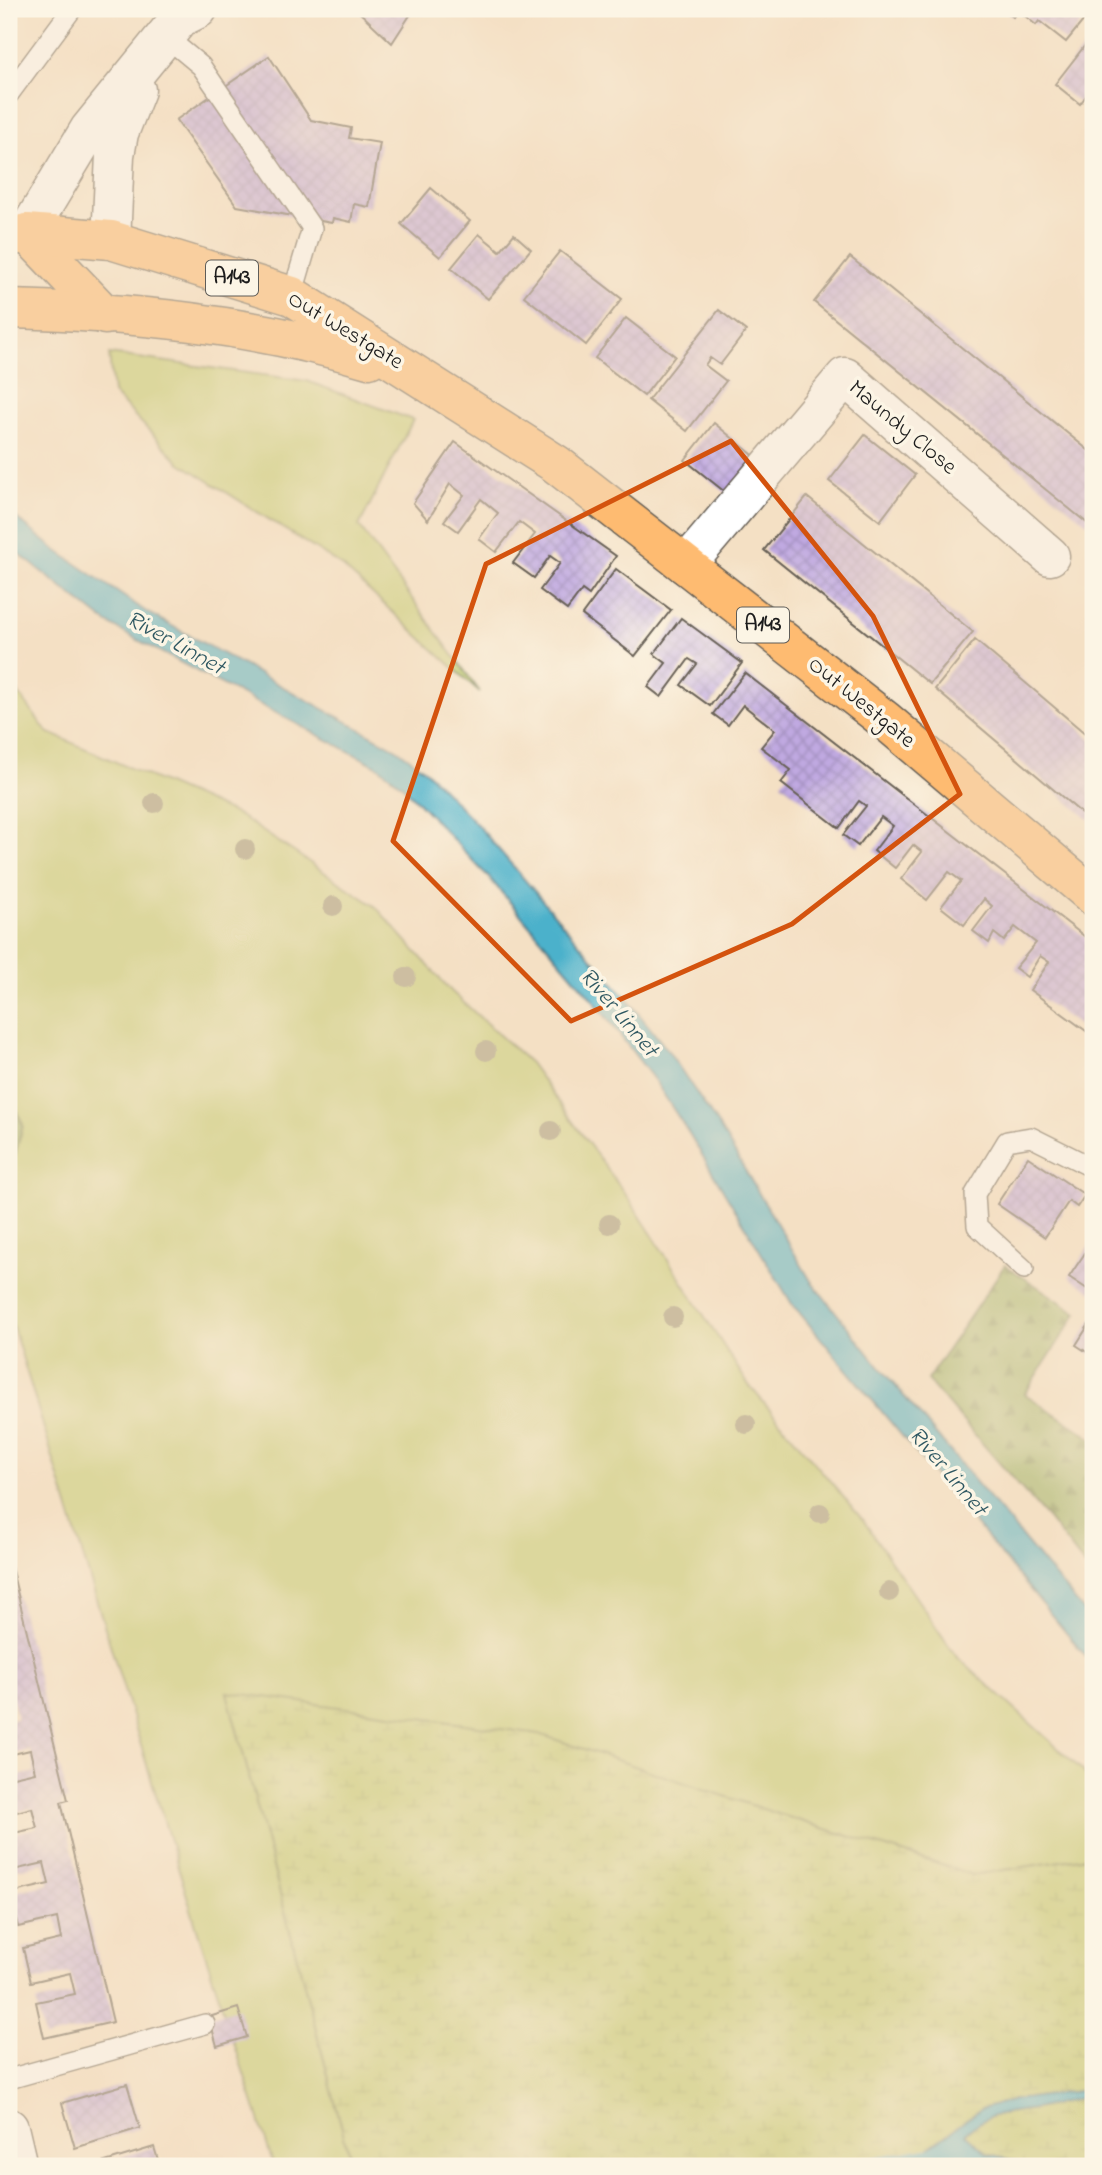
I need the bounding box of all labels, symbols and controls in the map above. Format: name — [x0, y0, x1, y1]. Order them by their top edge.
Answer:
road number: A143 — [206, 260, 258, 296]
street label: Out Westgate — [280, 283, 410, 380]
street label: Maundy Close — [839, 373, 964, 485]
water label: River Linnet — [120, 603, 232, 686]
road number: A143 — [737, 608, 789, 642]
street label: Out Westgate — [799, 649, 922, 758]
water label: River Linnet — [570, 961, 667, 1067]
water label: River Linnet — [899, 1420, 996, 1526]

